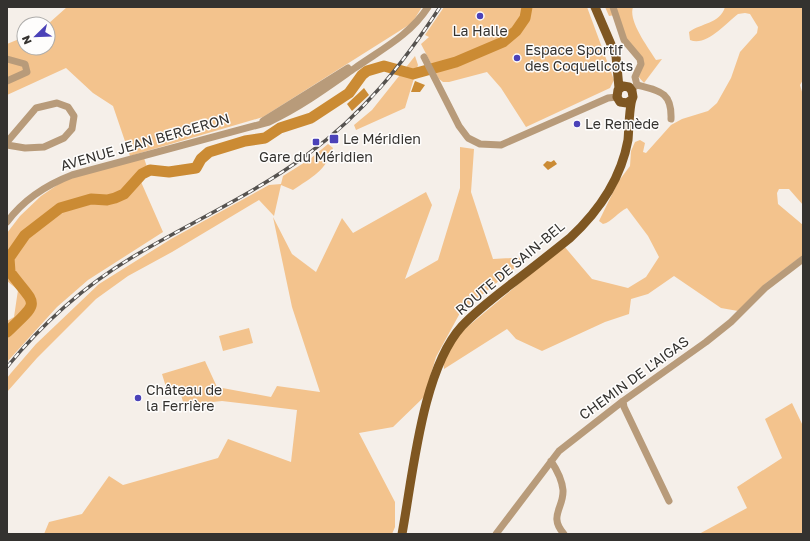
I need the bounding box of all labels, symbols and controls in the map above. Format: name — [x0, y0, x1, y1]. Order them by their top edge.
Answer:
marker: La Halle — [475, 11, 485, 21]
north arrow — [16, 16, 56, 56]
place label: La Halle — [452, 22, 508, 39]
text: N — [19, 34, 34, 46]
place label: Espace Sportif des Coquelicots — [525, 41, 633, 74]
marker: Espace Sportif des Coquelicots — [512, 53, 522, 63]
street label: AVENUE JEAN BERGERON — [58, 109, 231, 174]
place label: Le Remède — [585, 115, 659, 132]
marker: Le Remède — [572, 119, 582, 129]
place label: Le Méridien — [343, 130, 421, 147]
marker: Le Méridien — [328, 133, 340, 145]
marker: Gare du Méridien — [311, 137, 321, 147]
place label: Gare du Méridien — [259, 148, 373, 165]
street label: ROUTE DE SAIN-BEL — [452, 217, 568, 318]
street label: CHEMIN DE L'AIGAS — [576, 332, 692, 423]
place label: Château de la Ferrière — [146, 381, 222, 414]
marker: Château de la Ferrière — [133, 393, 143, 403]

